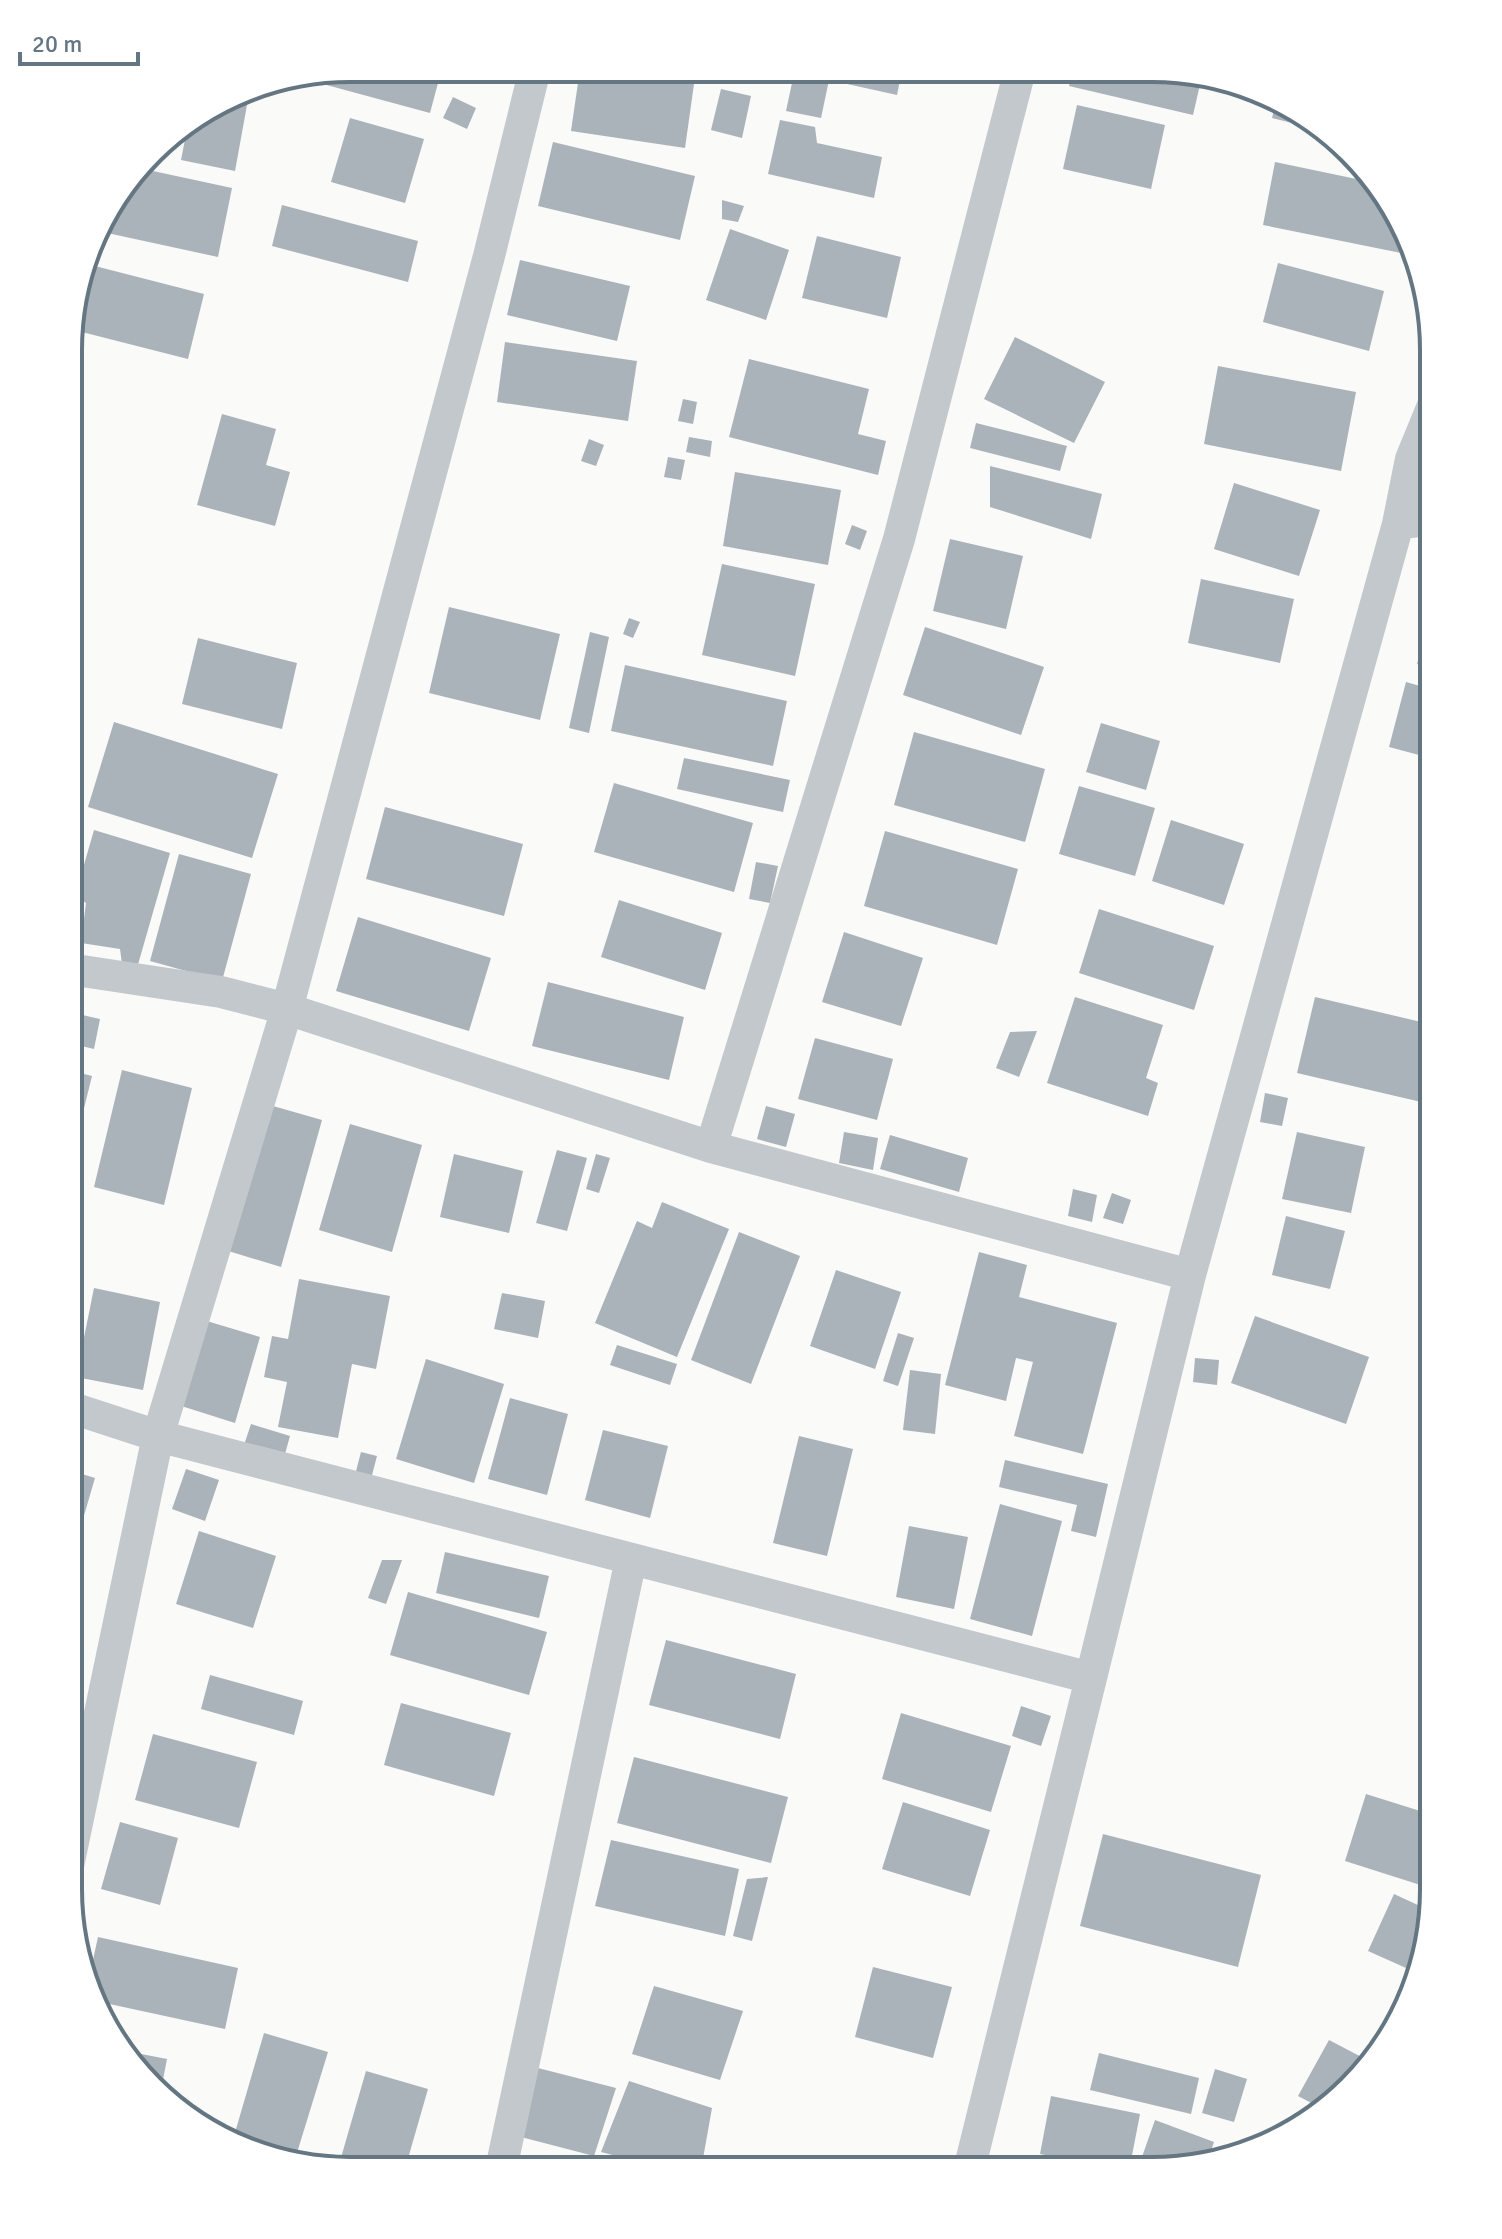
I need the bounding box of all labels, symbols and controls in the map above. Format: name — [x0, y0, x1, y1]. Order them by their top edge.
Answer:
scale bar — [20, 16, 138, 66]
text: 20 m — [32, 29, 82, 59]

